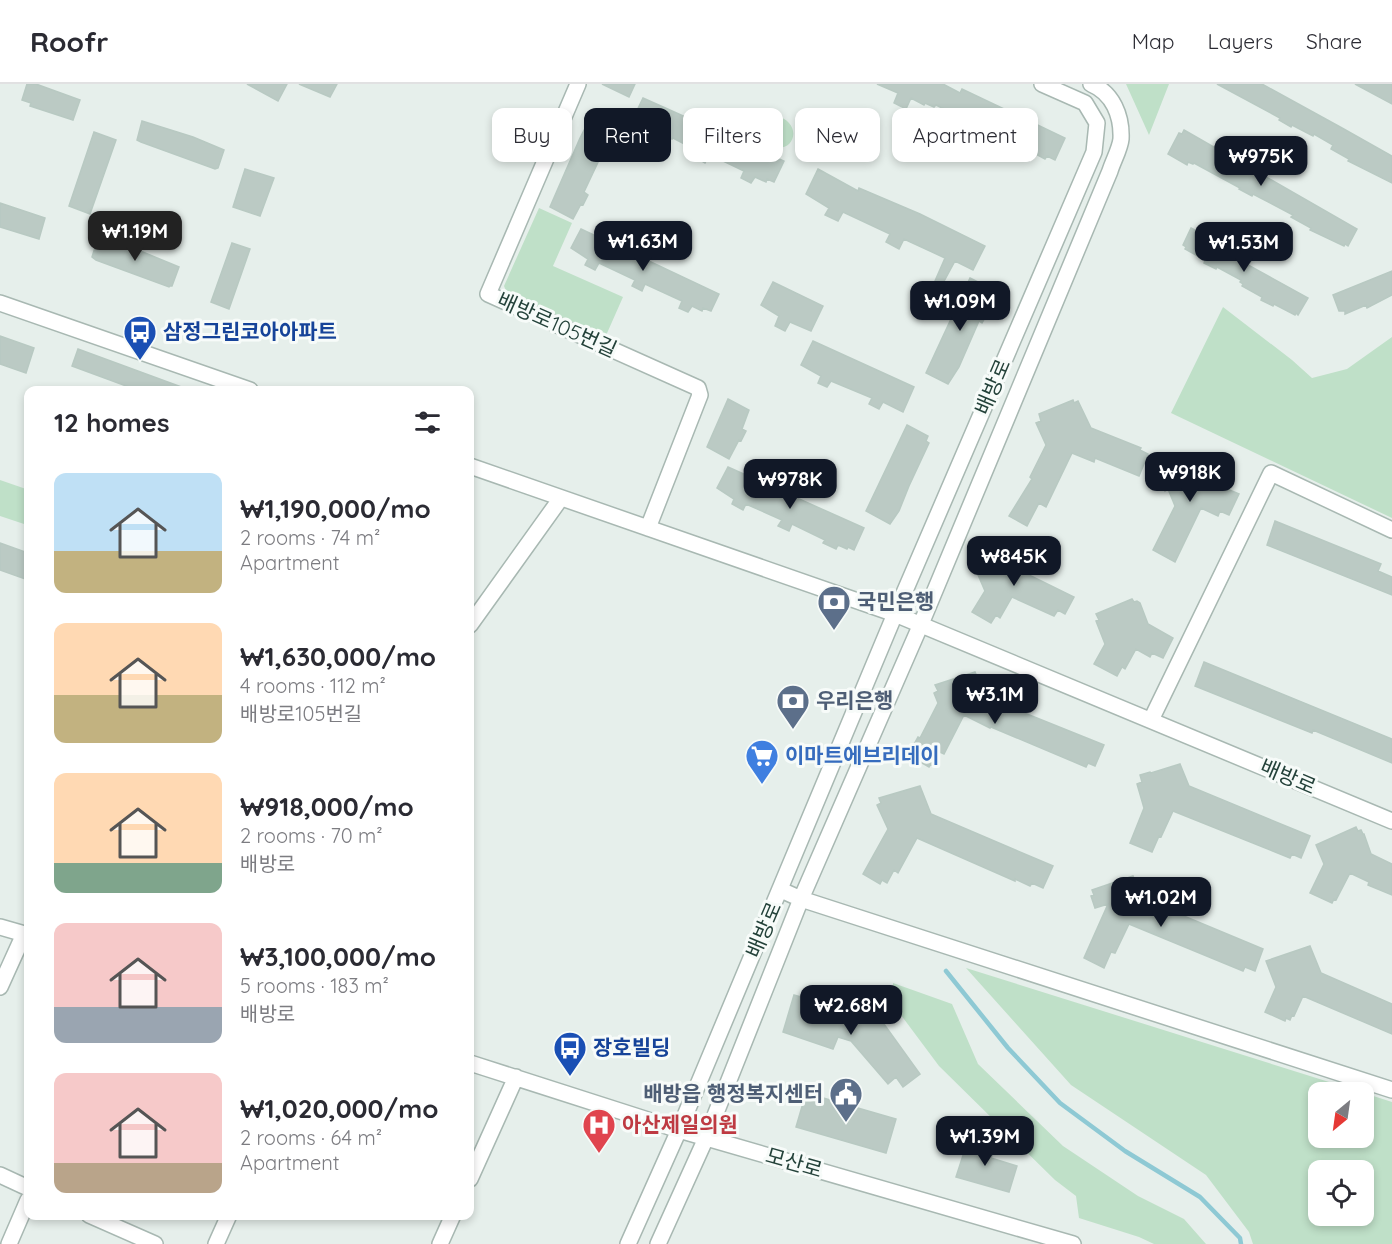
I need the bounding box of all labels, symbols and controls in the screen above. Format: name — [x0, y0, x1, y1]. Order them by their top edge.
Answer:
text: Roofr — [30, 24, 108, 59]
text: Map — [1132, 28, 1175, 54]
text: Layers — [1208, 28, 1273, 54]
text: Share — [1306, 28, 1362, 54]
chip: Buy — [492, 108, 572, 162]
chip: Rent — [584, 108, 671, 162]
chip: Filters — [683, 108, 783, 162]
chip: New — [795, 108, 880, 162]
chip: Apartment — [892, 108, 1038, 162]
pin: ₩975K — [1219, 136, 1303, 187]
text: ₩975K — [1228, 143, 1294, 168]
pin: ₩1.19M — [86, 211, 184, 262]
text: ₩1.19M — [102, 218, 168, 243]
pin: ₩1.63M — [594, 221, 692, 272]
pin: ₩1.53M — [1195, 222, 1293, 273]
text: ₩1.63M — [608, 228, 678, 253]
text: ₩1.53M — [1209, 229, 1279, 254]
pin: ₩1.09M — [911, 281, 1009, 332]
street label: 배방로105번길 — [494, 286, 621, 362]
text: ₩1.09M — [924, 288, 996, 313]
bus stop icon: 삼정그린코아아파트 — [122, 314, 158, 361]
place label: 삼정그린코아아파트 — [163, 318, 337, 344]
street label: 배방로 — [969, 355, 1015, 418]
text: 12 homes — [54, 406, 170, 439]
icon: filters — [411, 406, 444, 439]
pin: ₩918K — [1148, 452, 1232, 503]
pin: ₩978K — [748, 459, 832, 510]
text: ₩918K — [1159, 459, 1221, 484]
text: ₩978K — [758, 466, 822, 491]
text: ₩1,190,000/mo — [240, 492, 431, 525]
icon: home — [102, 497, 174, 569]
text: 2 rooms · 74 m² — [240, 525, 380, 550]
pin: ₩845K — [972, 536, 1056, 587]
text: ₩845K — [981, 543, 1047, 568]
text: Apartment — [240, 550, 340, 575]
bank icon: 국민은행 — [816, 584, 852, 631]
place label: 국민은행 — [857, 588, 934, 614]
text: ₩1,630,000/mo — [240, 640, 436, 673]
icon: home — [102, 647, 174, 719]
text: 4 rooms · 112 m² — [240, 673, 386, 698]
pin: ₩3.1M — [953, 674, 1037, 725]
text: ₩3.1M — [966, 681, 1024, 706]
bank icon: 우리은행 — [775, 683, 811, 730]
place label: 우리은행 — [816, 687, 893, 713]
text: 배방로105번길 — [240, 701, 362, 726]
supermarket icon: 이마트에브리데이 — [744, 738, 780, 785]
place label: 이마트에브리데이 — [785, 742, 940, 768]
street label: 배방로 — [1257, 753, 1320, 799]
text: ₩918,000/mo — [240, 790, 414, 823]
icon: home — [102, 797, 174, 869]
text: 2 rooms · 70 m² — [240, 823, 383, 848]
text: 배방로 — [240, 851, 295, 876]
pin: ₩1.02M — [1112, 877, 1210, 928]
text: ₩1.02M — [1125, 884, 1197, 909]
street label: 배방로 — [740, 898, 786, 961]
text: ₩3,100,000/mo — [240, 940, 436, 973]
icon: home — [102, 947, 174, 1019]
text: 5 rooms · 183 m² — [240, 973, 389, 998]
pin: ₩2.68M — [802, 985, 900, 1036]
text: ₩2.68M — [814, 992, 888, 1017]
text: 배방로 — [240, 1001, 295, 1026]
bus stop icon: 장호빌딩 — [552, 1030, 588, 1077]
place label: 장호빌딩 — [593, 1034, 670, 1060]
public building icon: 배방읍 행정복지센터 — [828, 1076, 864, 1123]
place label: 배방읍 행정복지센터 — [643, 1080, 823, 1106]
north arrow — [1308, 1082, 1374, 1148]
map controls — [1308, 1082, 1374, 1226]
text: ₩1,020,000/mo — [240, 1092, 439, 1125]
icon: home — [102, 1097, 174, 1169]
hospital icon: 아산제일의원 — [581, 1107, 617, 1154]
place label: 아산제일의원 — [622, 1111, 738, 1137]
pin: ₩1.39M — [936, 1116, 1034, 1167]
text: ₩1.39M — [950, 1123, 1020, 1148]
text: 2 rooms · 64 m² — [240, 1125, 382, 1150]
street label: 모산로 — [763, 1142, 826, 1183]
text: Apartment — [240, 1150, 340, 1175]
button: locate — [1308, 1160, 1374, 1226]

